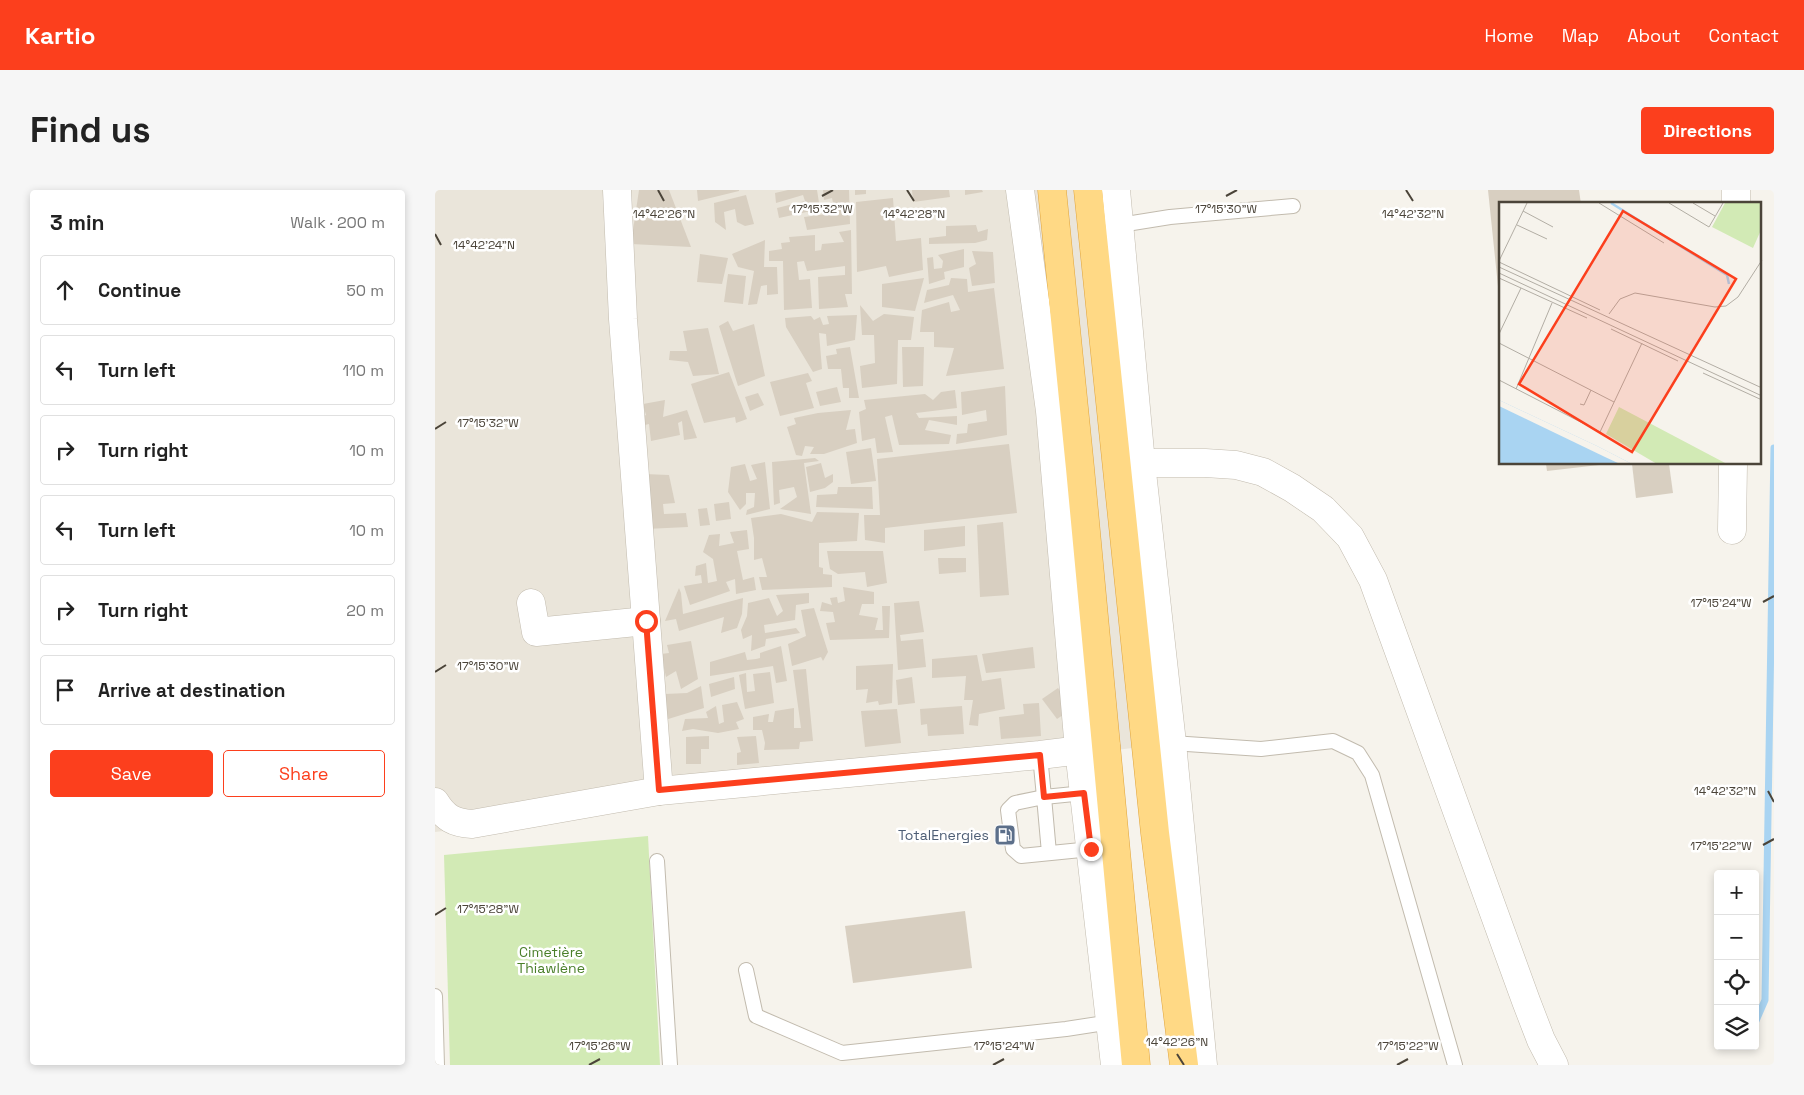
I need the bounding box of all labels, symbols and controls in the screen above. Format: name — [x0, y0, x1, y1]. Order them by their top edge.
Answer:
text: Kartio — [25, 20, 95, 51]
text: Home — [1485, 24, 1534, 47]
text: Map — [1562, 24, 1599, 47]
text: About — [1627, 24, 1681, 47]
text: Contact — [1709, 24, 1779, 47]
button: Directions — [1641, 107, 1774, 154]
text: Find us — [30, 108, 151, 152]
text: 17°15'32"W — [791, 201, 853, 217]
text: 17°15'30"W — [1195, 201, 1258, 217]
inset map — [1499, 202, 1761, 465]
text: 14°42'26"N — [633, 206, 695, 222]
text: 14°42'28"N — [883, 206, 945, 222]
text: 14°42'32"N — [1382, 206, 1444, 222]
text: 3 min — [50, 209, 105, 236]
text: Walk · 200 m — [290, 212, 385, 233]
text: 14°42'24"N — [453, 237, 515, 253]
icon: ahead — [51, 276, 79, 304]
text: Continue — [98, 278, 181, 303]
text: 50 m — [346, 280, 384, 301]
icon: left — [51, 356, 79, 384]
text: Turn left — [98, 358, 176, 383]
text: 110 m — [342, 360, 384, 381]
text: 17°15'32"W — [457, 415, 519, 431]
icon: right — [51, 436, 79, 464]
text: Turn right — [98, 438, 188, 463]
text: 10 m — [349, 440, 384, 461]
icon: left — [51, 516, 79, 544]
text: Turn left — [98, 518, 176, 543]
text: 10 m — [349, 520, 384, 541]
text: 17°15'24"W — [1690, 595, 1752, 611]
icon: right — [51, 596, 79, 624]
text: Turn right — [98, 598, 188, 623]
text: 20 m — [346, 600, 384, 621]
route start — [635, 610, 658, 633]
text: 17°15'30"W — [457, 658, 520, 674]
icon: arrive — [51, 676, 79, 704]
text: Arrive at destination — [98, 678, 286, 703]
button: Save — [50, 750, 213, 797]
button: Share — [223, 750, 385, 797]
text: 14°42'32"N — [1694, 783, 1756, 799]
fuel station icon: TotalEnergies — [993, 823, 1017, 847]
place label: TotalEnergies — [898, 826, 989, 844]
route end — [1080, 838, 1103, 861]
text: 17°15'22"W — [1690, 838, 1752, 854]
map controls — [1714, 870, 1759, 1050]
button: + — [1714, 870, 1759, 915]
text: 17°15'28"W — [457, 901, 519, 917]
button: − — [1714, 915, 1759, 960]
park label: Cimetière Thiawlène — [517, 943, 585, 977]
button: locate — [1714, 960, 1759, 1005]
button: layers — [1714, 1005, 1759, 1050]
text: 14°42'26"N — [1146, 1034, 1208, 1050]
text: 17°15'26"W — [569, 1038, 631, 1054]
text: 17°15'24"W — [973, 1038, 1035, 1054]
text: 17°15'22"W — [1377, 1038, 1439, 1054]

